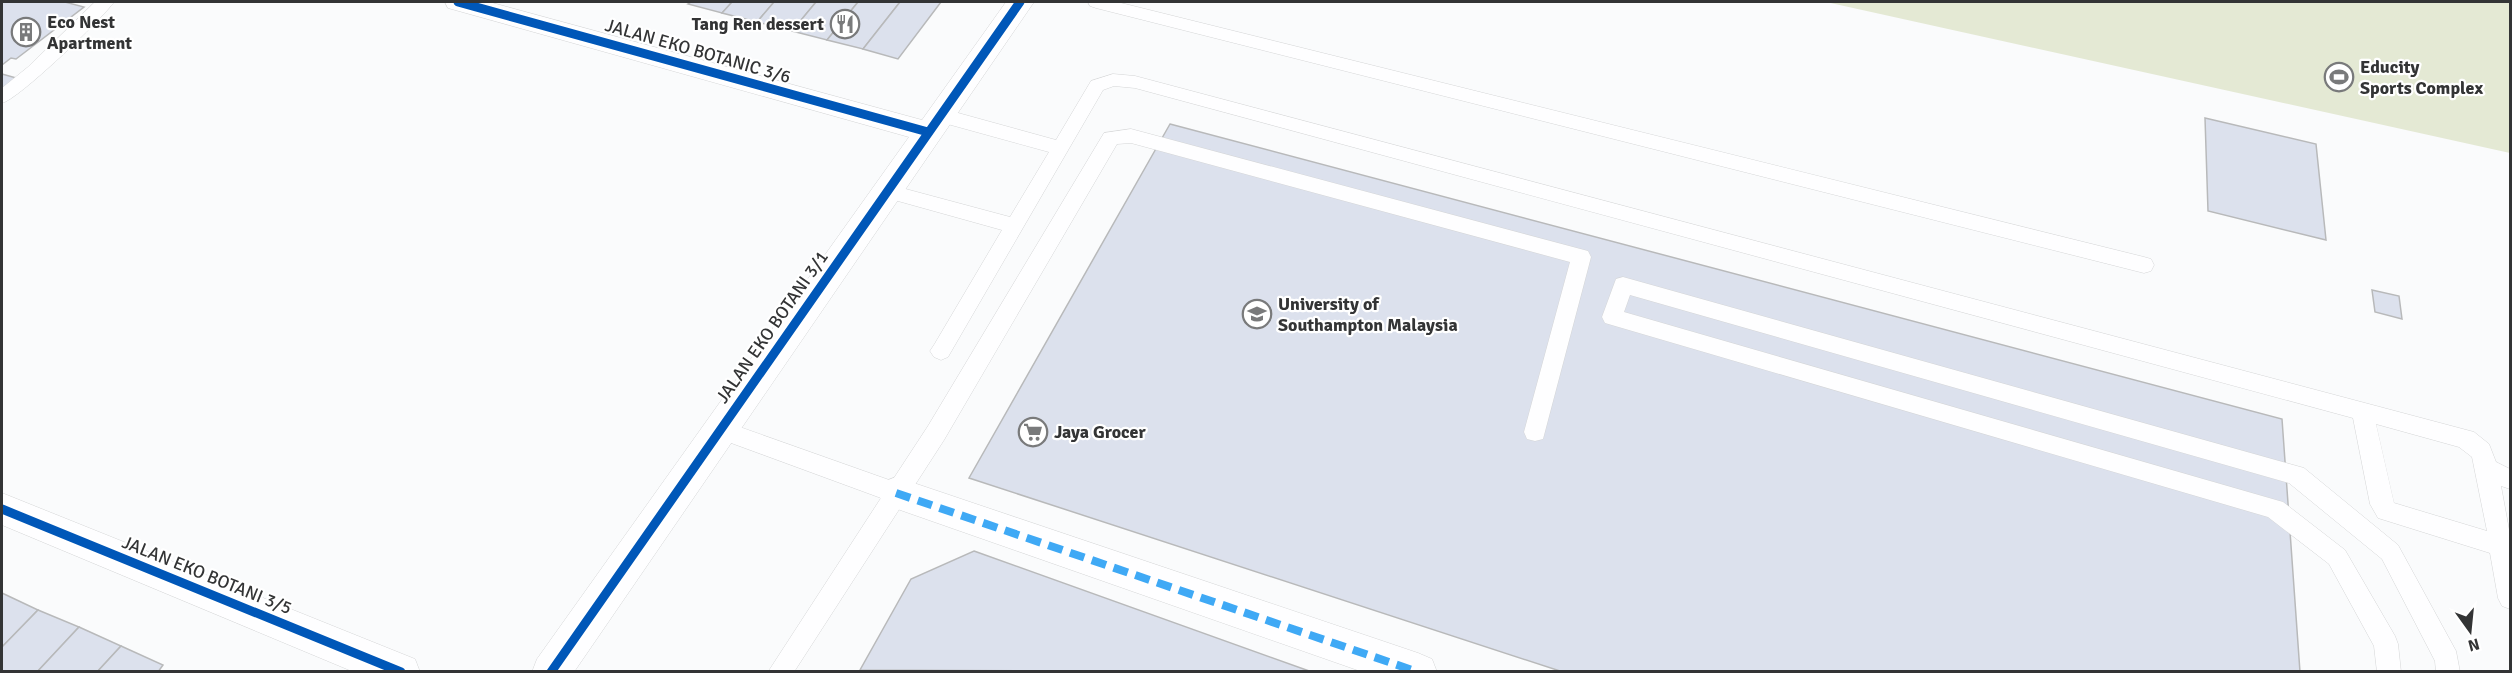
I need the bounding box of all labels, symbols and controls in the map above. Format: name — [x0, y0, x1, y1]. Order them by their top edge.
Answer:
restaurant icon: Tang Ren dessert — [829, 8, 861, 40]
place label: Eco Nest Apartment — [47, 11, 132, 54]
place label: Tang Ren dessert — [692, 13, 824, 35]
street label: JALAN EKO BOTANIC 3/6 — [603, 14, 793, 88]
building icon: Eco Nest Apartment — [10, 16, 42, 48]
place label: Educity Sports Complex — [2360, 56, 2483, 99]
sports icon: Educity Sports Complex — [2323, 61, 2355, 93]
street label: JALAN EKO BOTANI 3/1 — [711, 247, 833, 407]
place label: University of Southampton Malaysia — [1278, 293, 1458, 336]
school or university icon: University of Southampton Malaysia — [1241, 298, 1273, 330]
supermarket icon: Jaya Grocer — [1017, 416, 1049, 448]
place label: Jaya Grocer — [1054, 421, 1146, 443]
street label: JALAN EKO BOTANI 3/5 — [119, 531, 295, 619]
north arrow — [2440, 601, 2500, 661]
text: N — [2466, 633, 2482, 656]

